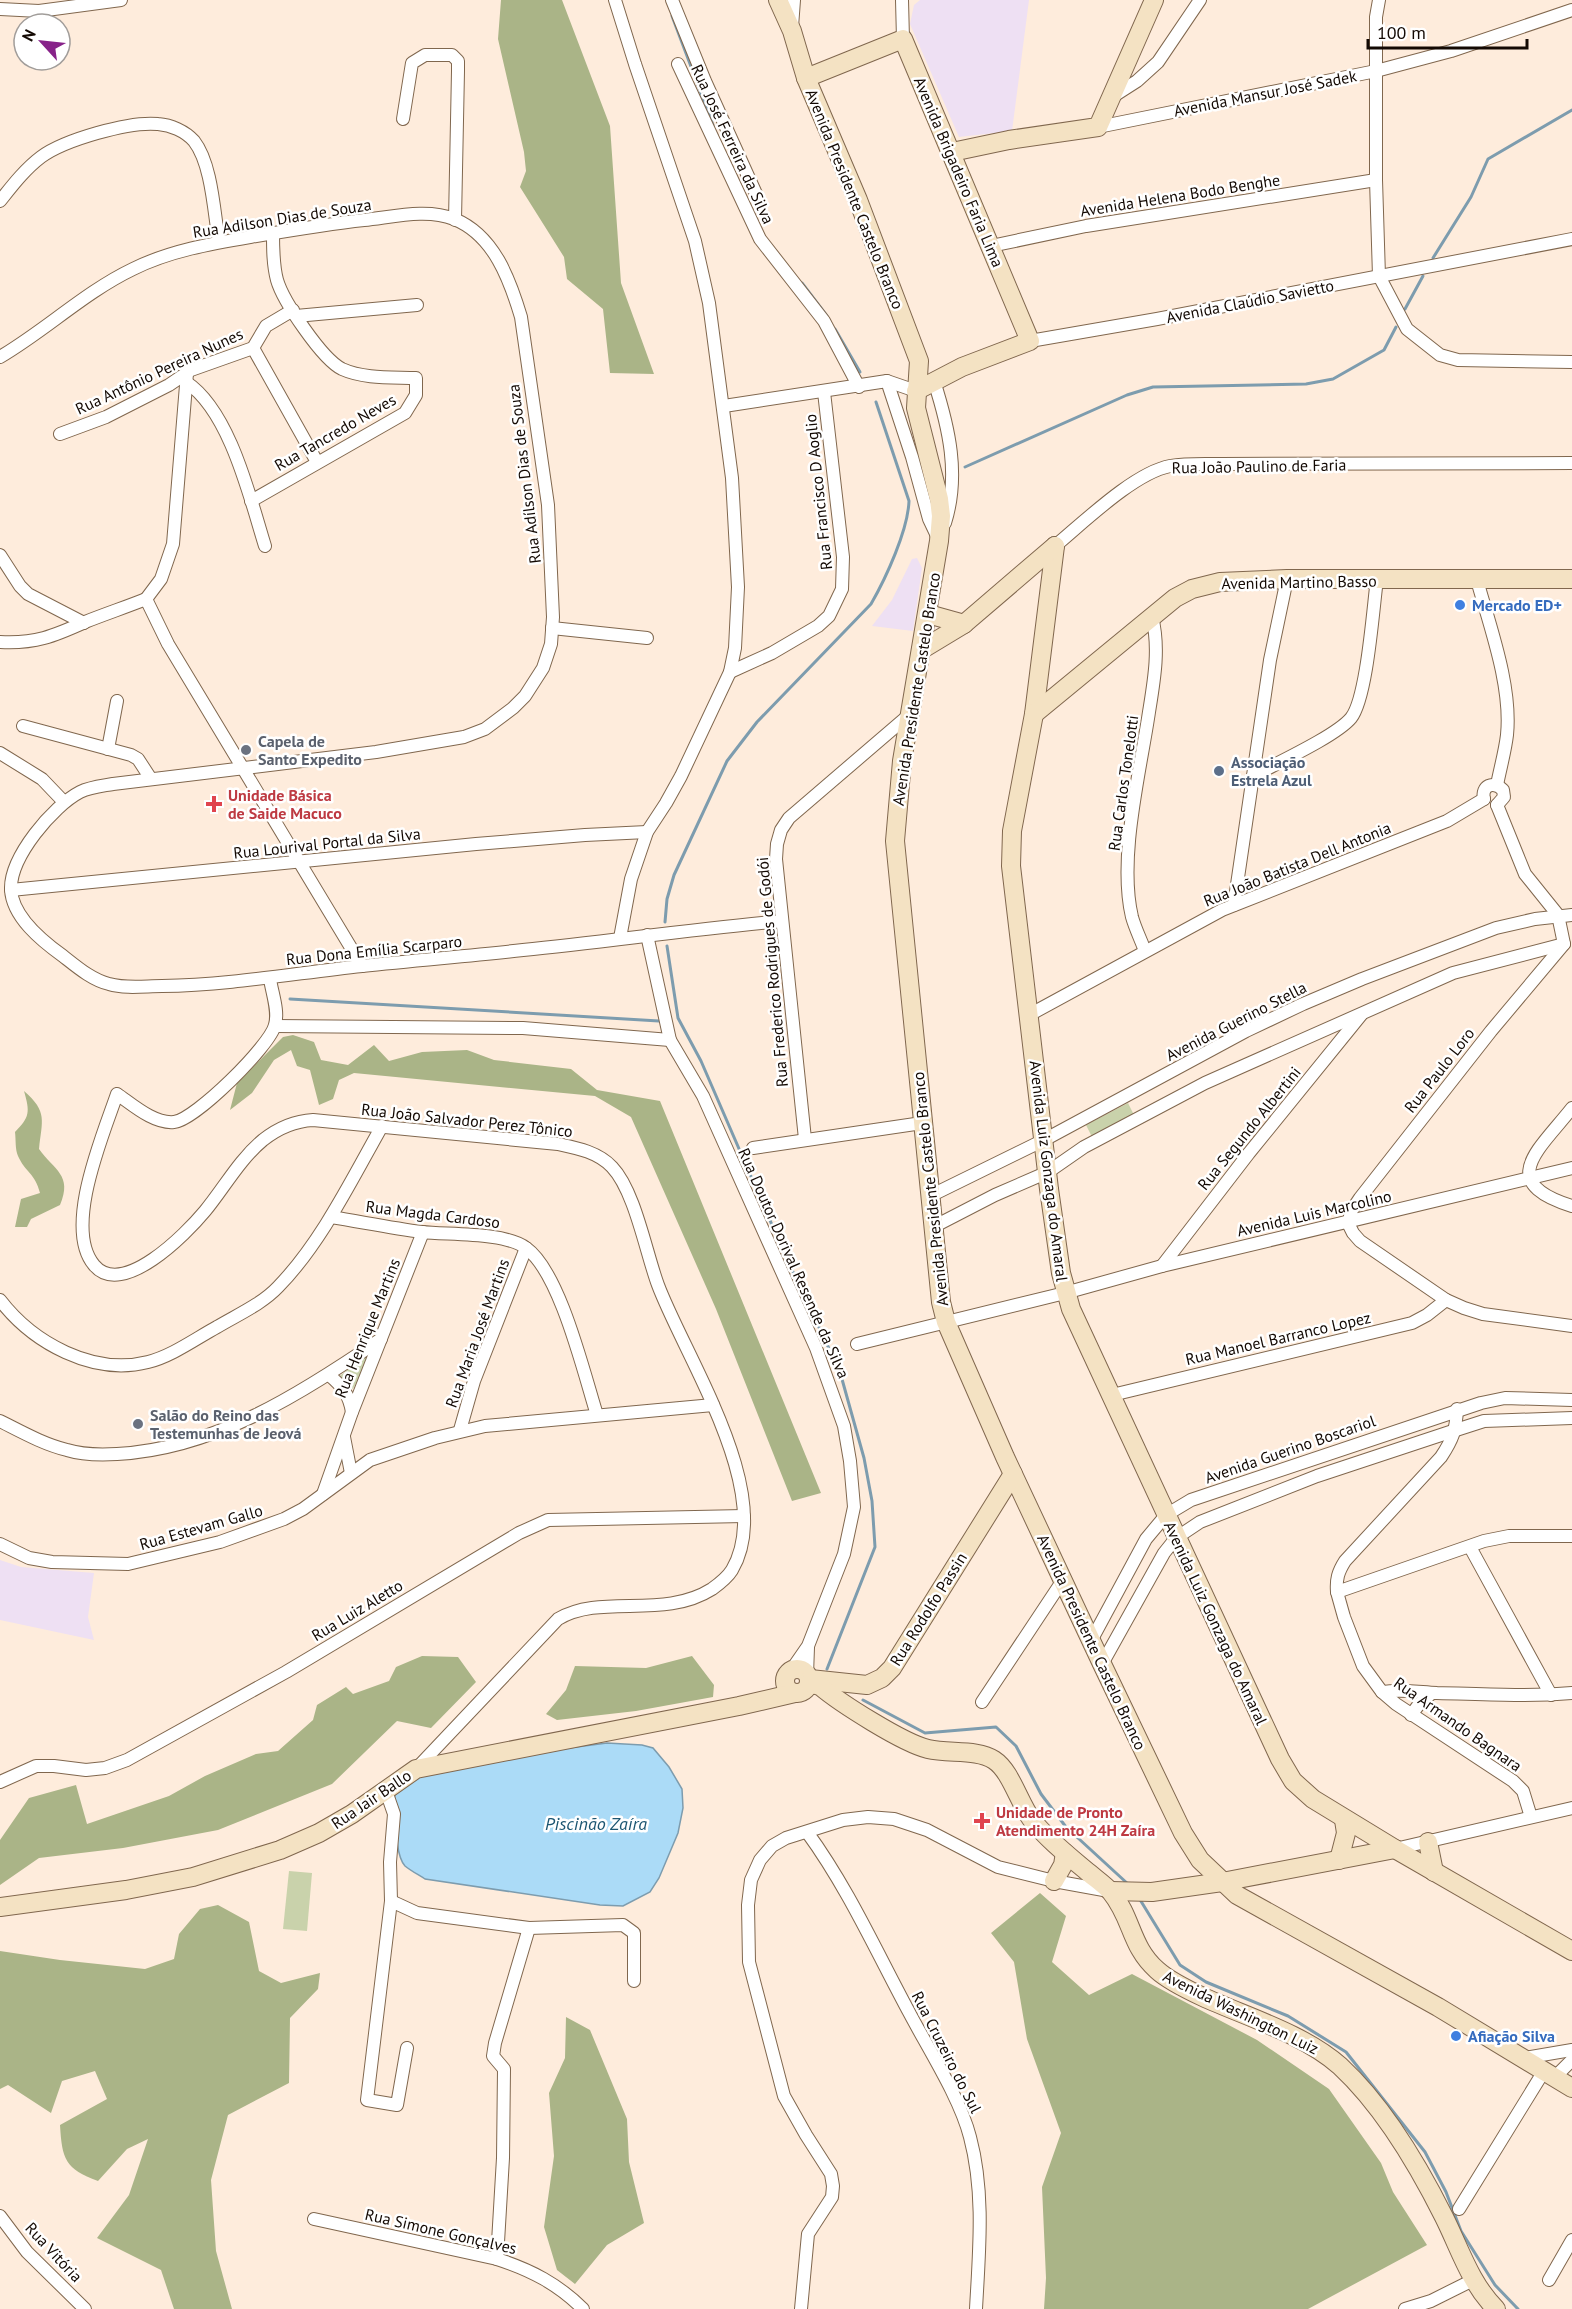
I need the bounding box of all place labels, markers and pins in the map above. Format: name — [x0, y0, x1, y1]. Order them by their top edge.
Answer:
place label: Mercado ED+ — [1472, 595, 1562, 615]
marker: Mercado ED+ — [1453, 598, 1467, 612]
place label: Capela de Santo Expedito — [258, 731, 362, 769]
marker: Capela de Santo Expedito — [239, 743, 253, 757]
place label: Associação Estrela Azul — [1231, 752, 1312, 790]
marker: Associação Estrela Azul — [1212, 764, 1226, 778]
place label: Unidade Básica de Saide Macuco — [228, 785, 342, 823]
marker: Unidade Básica de Saide Macuco — [205, 795, 223, 813]
place label: Salão do Reino das Testemunhas de Jeová — [150, 1405, 301, 1443]
marker: Salão do Reino das Testemunhas de Jeová — [131, 1417, 145, 1431]
place label: Unidade de Pronto Atendimento 24H Zaíra — [996, 1802, 1155, 1840]
marker: Unidade de Pronto Atendimento 24H Zaíra — [973, 1812, 991, 1830]
place label: Afiação Silva — [1468, 2026, 1555, 2046]
marker: Afiação Silva — [1449, 2029, 1463, 2043]

